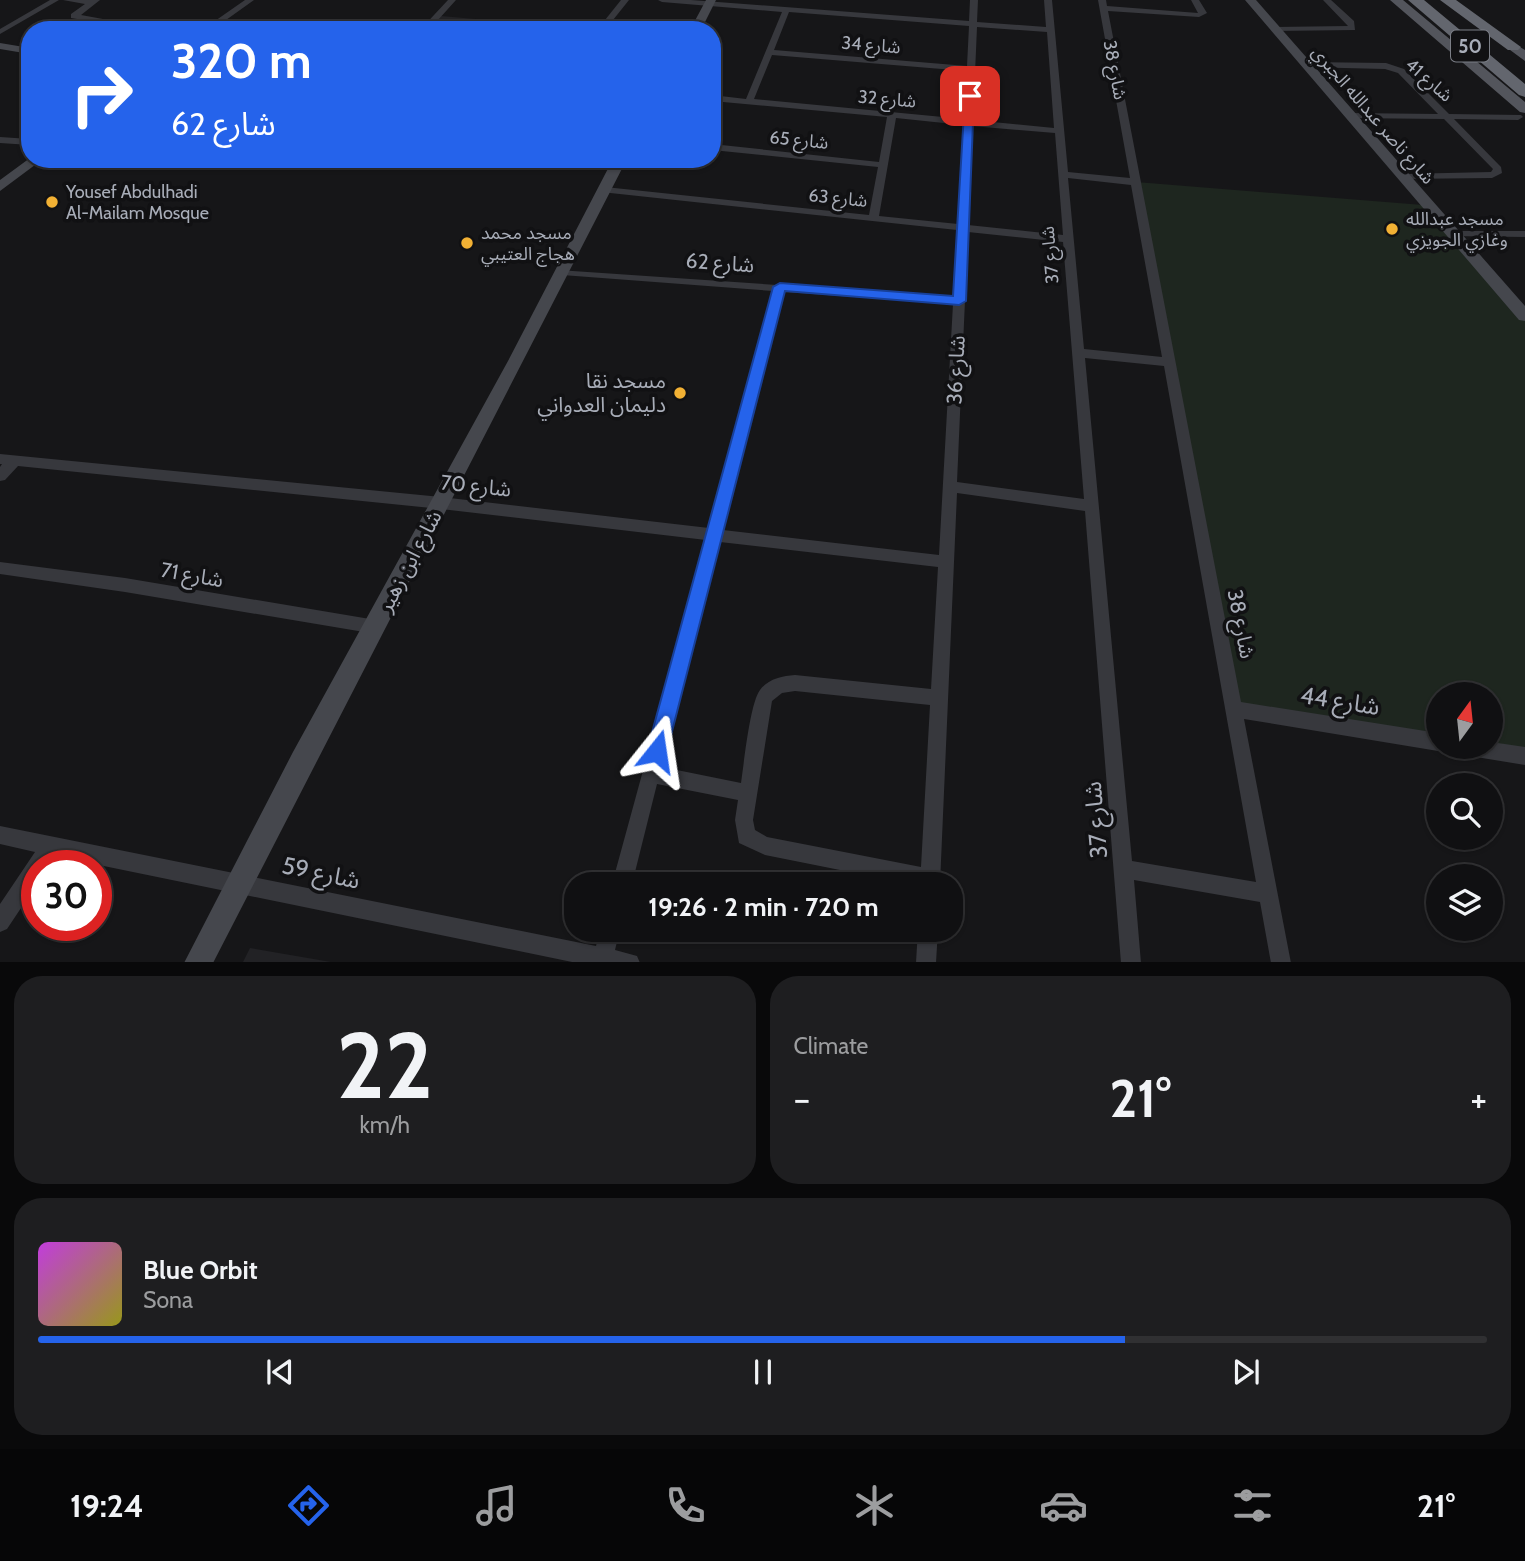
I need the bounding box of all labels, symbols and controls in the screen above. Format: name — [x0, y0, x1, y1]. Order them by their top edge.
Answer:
road number: 50 — [1451, 30, 1489, 61]
text: 320 m — [171, 31, 312, 90]
street label: شارع 34 — [840, 31, 901, 62]
street label: شارع 38 — [1096, 39, 1132, 102]
street label: شارع ناصر عبدالله الجبري — [1305, 41, 1439, 191]
icon: right — [56, 49, 147, 140]
street label: شارع 41 — [1399, 54, 1457, 109]
pin — [940, 66, 1000, 126]
icon: arrive — [951, 77, 989, 115]
street label: شارع 32 — [857, 86, 917, 115]
text: شارع 62 — [171, 104, 276, 143]
street label: شارع 65 — [768, 126, 830, 157]
place label: Yousef Abdulhadi Al-Mailam Mosque — [65, 181, 209, 224]
street label: شارع 63 — [807, 184, 869, 215]
marker: Yousef Abdulhadi Al-Mailam Mosque — [44, 194, 60, 210]
place label: مسجد عبدالله وغازي الجويزي — [1406, 208, 1508, 253]
marker: مسجد عبدالله وغازي الجويزي — [1384, 221, 1400, 237]
place label: مسجد محمد هجاج العتيبي — [481, 222, 575, 267]
street label: شارع 37 — [1037, 225, 1066, 285]
marker: مسجد محمد هجاج العتيبي — [459, 235, 475, 251]
street label: شارع 62 — [685, 248, 755, 280]
street label: شارع 36 — [941, 335, 973, 405]
place label: مسجد نقا دليمان العدواني — [537, 368, 666, 421]
marker: مسجد نقا دليمان العدواني — [672, 385, 688, 401]
street label: شارع 70 — [439, 469, 513, 505]
street label: شارع ابن زهير — [372, 506, 449, 618]
street label: شارع 71 — [158, 557, 225, 595]
street label: شارع 38 — [1220, 587, 1260, 661]
street label: شارع 44 — [1298, 680, 1382, 724]
north arrow — [1426, 682, 1503, 760]
map controls — [1426, 682, 1503, 941]
position arrow — [620, 714, 694, 788]
button: search — [1426, 773, 1503, 850]
street label: شارع 37 — [1078, 780, 1116, 860]
speed limit sign: 30 — [21, 850, 112, 941]
street label: شارع 59 — [279, 850, 363, 898]
button: layers — [1426, 864, 1503, 941]
text: 19:26 · 2 min · 720 m — [648, 891, 879, 923]
text: 22 — [337, 1010, 433, 1121]
text: Climate — [794, 1032, 868, 1060]
text: 21° — [1109, 1067, 1171, 1130]
text: − — [794, 1075, 810, 1122]
text: + — [1470, 1075, 1487, 1122]
text: km/h — [360, 1111, 410, 1139]
text: Blue Orbit — [143, 1254, 258, 1286]
text: Sona — [143, 1286, 193, 1314]
icon: previous — [261, 1353, 299, 1391]
icon: pause — [744, 1353, 782, 1391]
icon: next — [1227, 1353, 1265, 1391]
icon: directions — [284, 1481, 333, 1530]
icon: music — [472, 1481, 521, 1530]
icon: phone — [661, 1481, 710, 1530]
icon: climate — [850, 1481, 899, 1530]
icon: car — [1039, 1481, 1088, 1530]
icon: filters — [1228, 1481, 1277, 1530]
text: 19:24 — [70, 1486, 144, 1525]
text: 21° — [1417, 1486, 1455, 1525]

